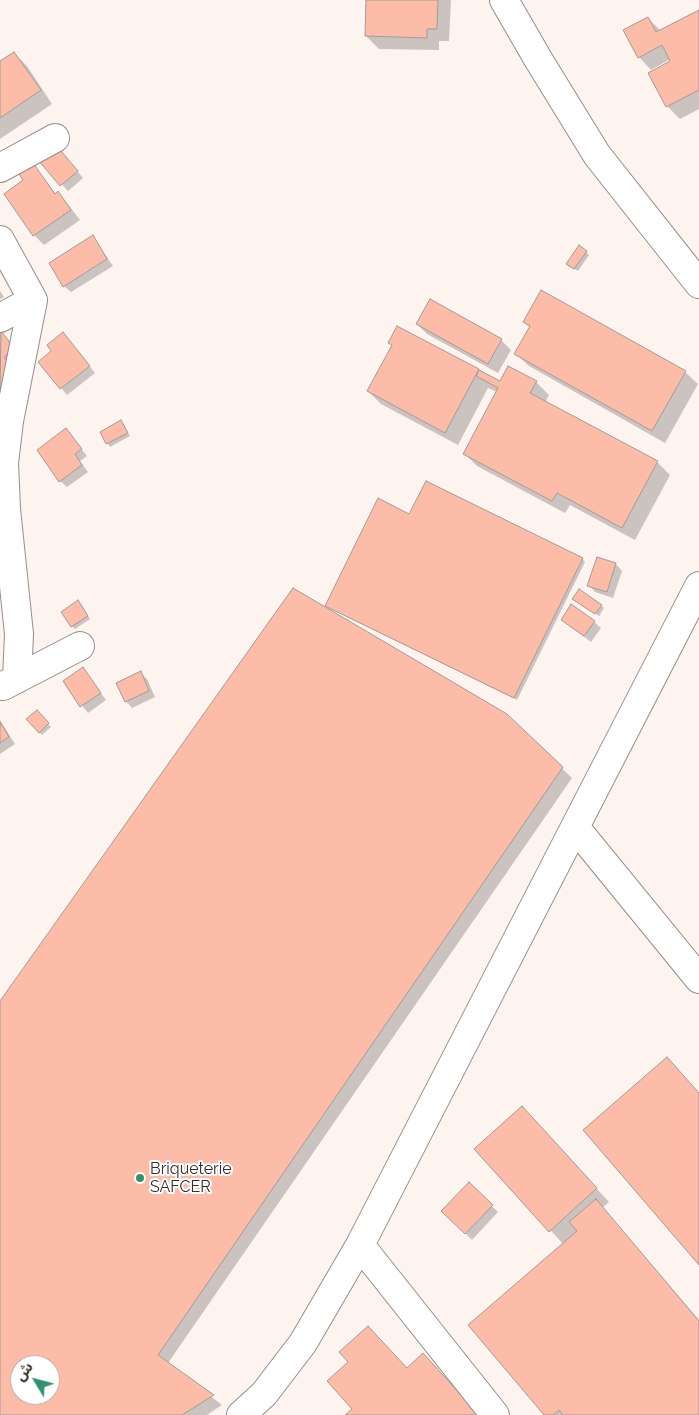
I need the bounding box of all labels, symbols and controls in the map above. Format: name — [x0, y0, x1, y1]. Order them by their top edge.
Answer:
place label: Briqueterie SAFCER — [150, 1159, 232, 1197]
marker: Briqueterie SAFCER — [134, 1172, 146, 1184]
north arrow — [10, 1355, 60, 1405]
text: ش — [12, 1359, 36, 1384]

